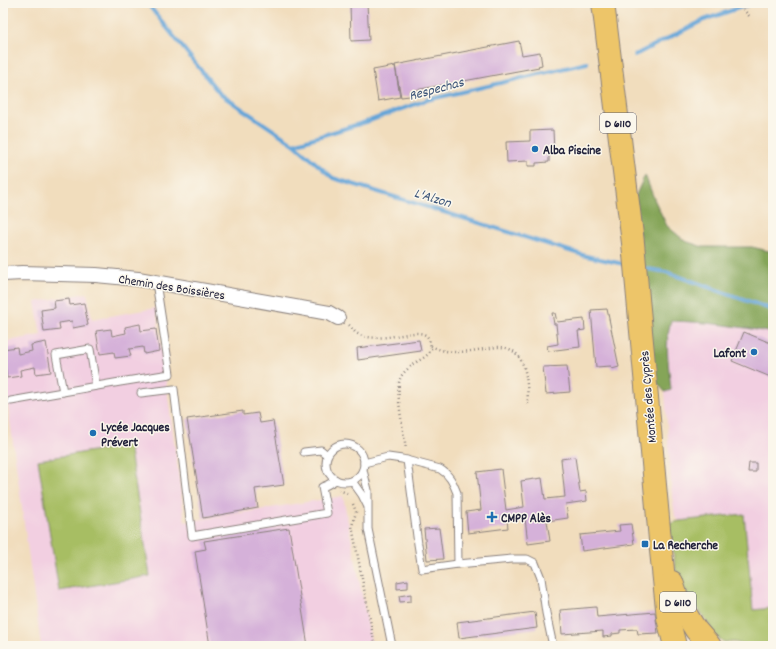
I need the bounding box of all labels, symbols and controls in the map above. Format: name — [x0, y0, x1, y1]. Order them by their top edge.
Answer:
water label: Respechas — [407, 73, 467, 107]
road number: D 6110 — [600, 113, 636, 133]
place label: Alba Piscine — [543, 142, 601, 161]
marker: Alba Piscine — [530, 144, 540, 154]
water label: L'Alzon — [412, 184, 454, 214]
street label: Chemin des Boissières — [117, 271, 226, 306]
place label: Lafont — [713, 345, 746, 364]
marker: Lafont — [749, 347, 759, 357]
street label: Montée des Cyprès — [636, 350, 663, 444]
place label: Lycée Jacques Prévert — [101, 419, 170, 453]
marker: Lycée Jacques Prévert — [88, 428, 98, 438]
place label: CMPP Alès — [501, 510, 552, 529]
marker: CMPP Alès — [486, 511, 498, 523]
place label: La Recherche — [653, 537, 718, 556]
marker: La Recherche — [640, 539, 650, 549]
road number: D 6110 — [660, 592, 696, 612]

